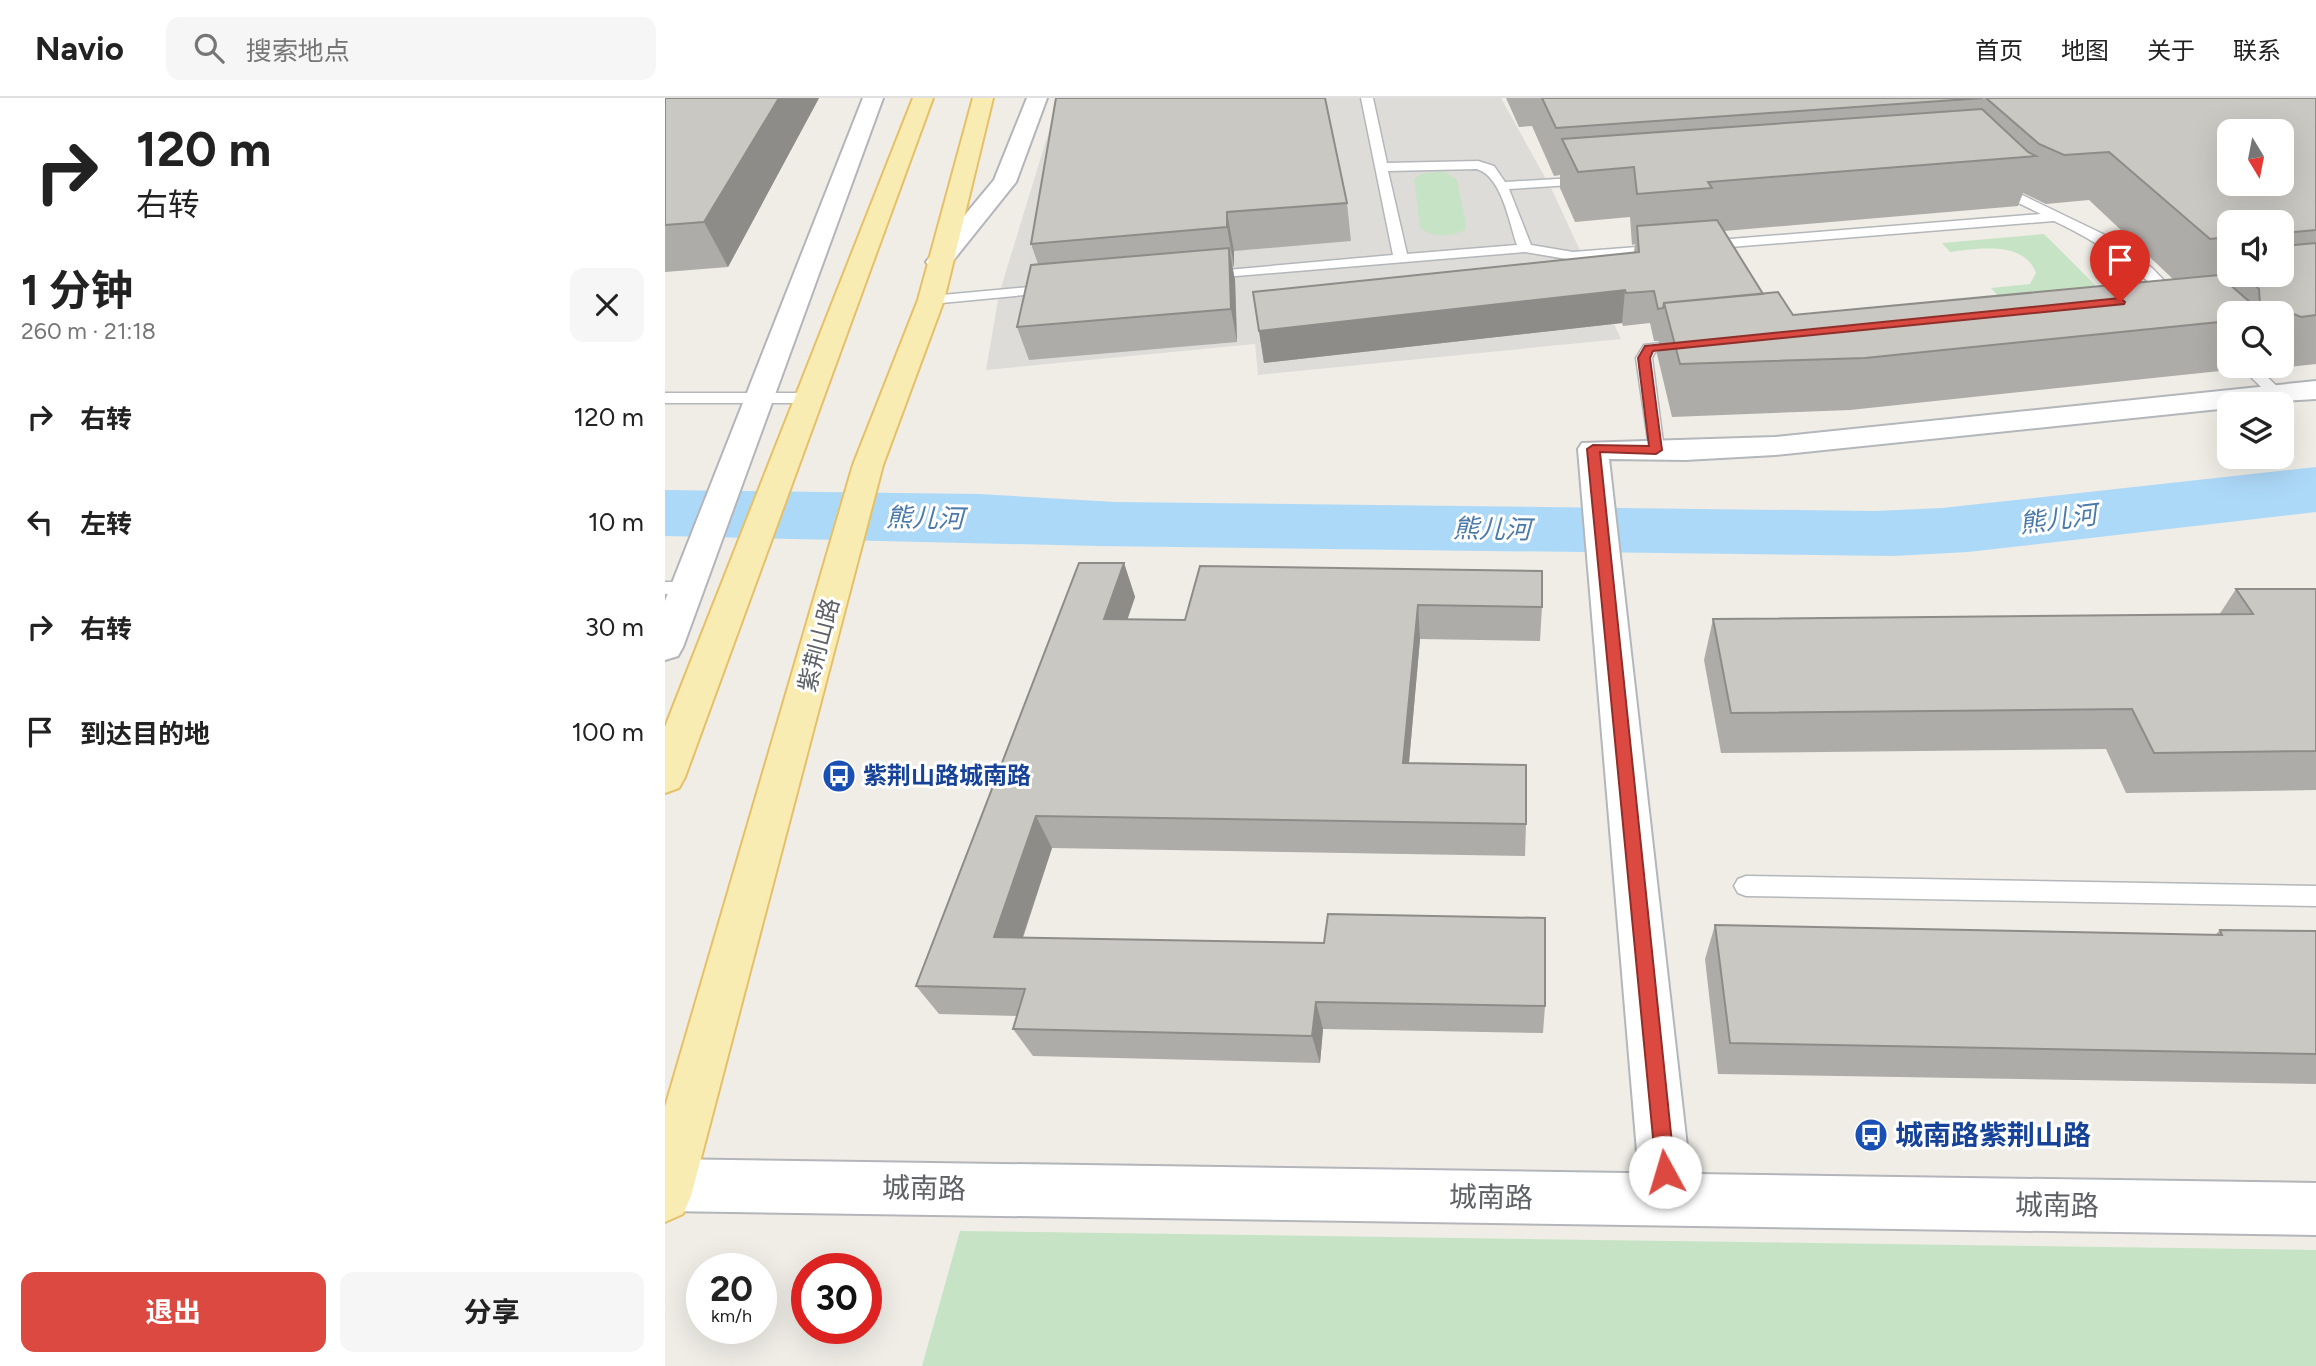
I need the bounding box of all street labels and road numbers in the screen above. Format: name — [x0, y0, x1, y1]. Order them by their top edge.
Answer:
street label: 紫荆山路 — [792, 595, 845, 695]
street label: 城南路 — [882, 1170, 966, 1206]
street label: 城南路 — [1449, 1179, 1533, 1215]
street label: 城南路 — [2015, 1187, 2099, 1223]

